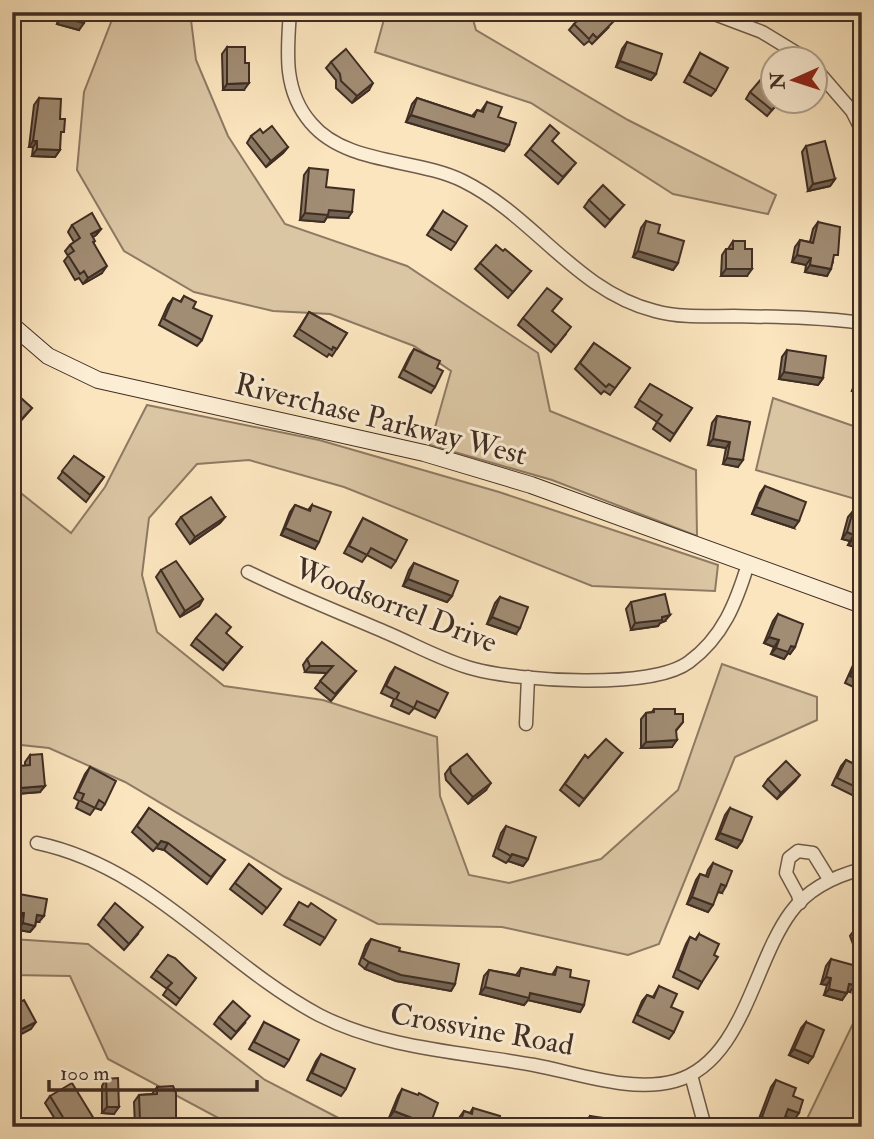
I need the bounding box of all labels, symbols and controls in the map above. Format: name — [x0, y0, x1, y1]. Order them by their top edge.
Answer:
north arrow — [758, 46, 828, 116]
text: N — [766, 71, 791, 91]
street label: Riverchase Parkway West — [231, 365, 531, 474]
street label: Woodsorrel Drive — [288, 550, 502, 661]
street label: Crossvine Road — [387, 995, 577, 1064]
scale bar — [49, 1048, 257, 1092]
text: 100 m — [60, 1060, 110, 1087]

